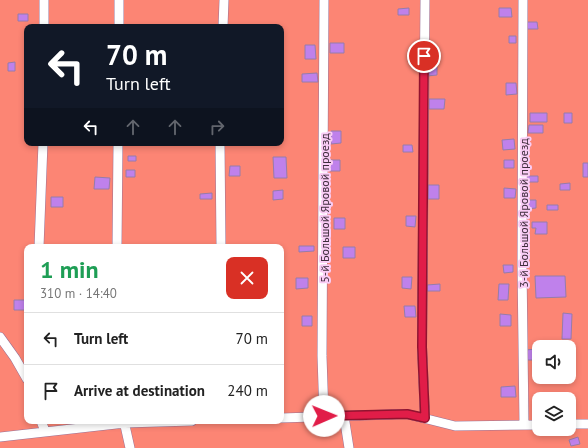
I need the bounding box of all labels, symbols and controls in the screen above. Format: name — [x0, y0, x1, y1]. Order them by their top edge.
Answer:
text: 70 m — [106, 36, 167, 73]
pin — [407, 39, 441, 73]
icon: left — [40, 40, 92, 92]
icon: arrive — [413, 45, 435, 67]
text: Turn left — [106, 72, 171, 95]
icon: left — [80, 116, 102, 138]
icon: ahead — [122, 116, 144, 138]
icon: ahead — [164, 116, 186, 138]
icon: right — [206, 116, 228, 138]
street label: 5-й Большой Яровой проезд — [317, 133, 332, 283]
street label: 3-й Большой Яровой проезд — [516, 138, 531, 288]
text: 1 min — [40, 254, 99, 285]
button: close — [226, 257, 268, 299]
text: 310 m · 14:40 — [40, 285, 117, 302]
icon: left — [40, 328, 62, 350]
text: Turn left — [74, 329, 128, 348]
text: 70 m — [235, 329, 268, 348]
map controls — [532, 340, 576, 436]
button: sound — [532, 340, 576, 384]
icon: arrive — [40, 380, 62, 402]
text: Arrive at destination — [74, 381, 205, 400]
text: 240 m — [227, 381, 268, 400]
button: layers — [532, 392, 576, 436]
position arrow — [303, 395, 345, 437]

